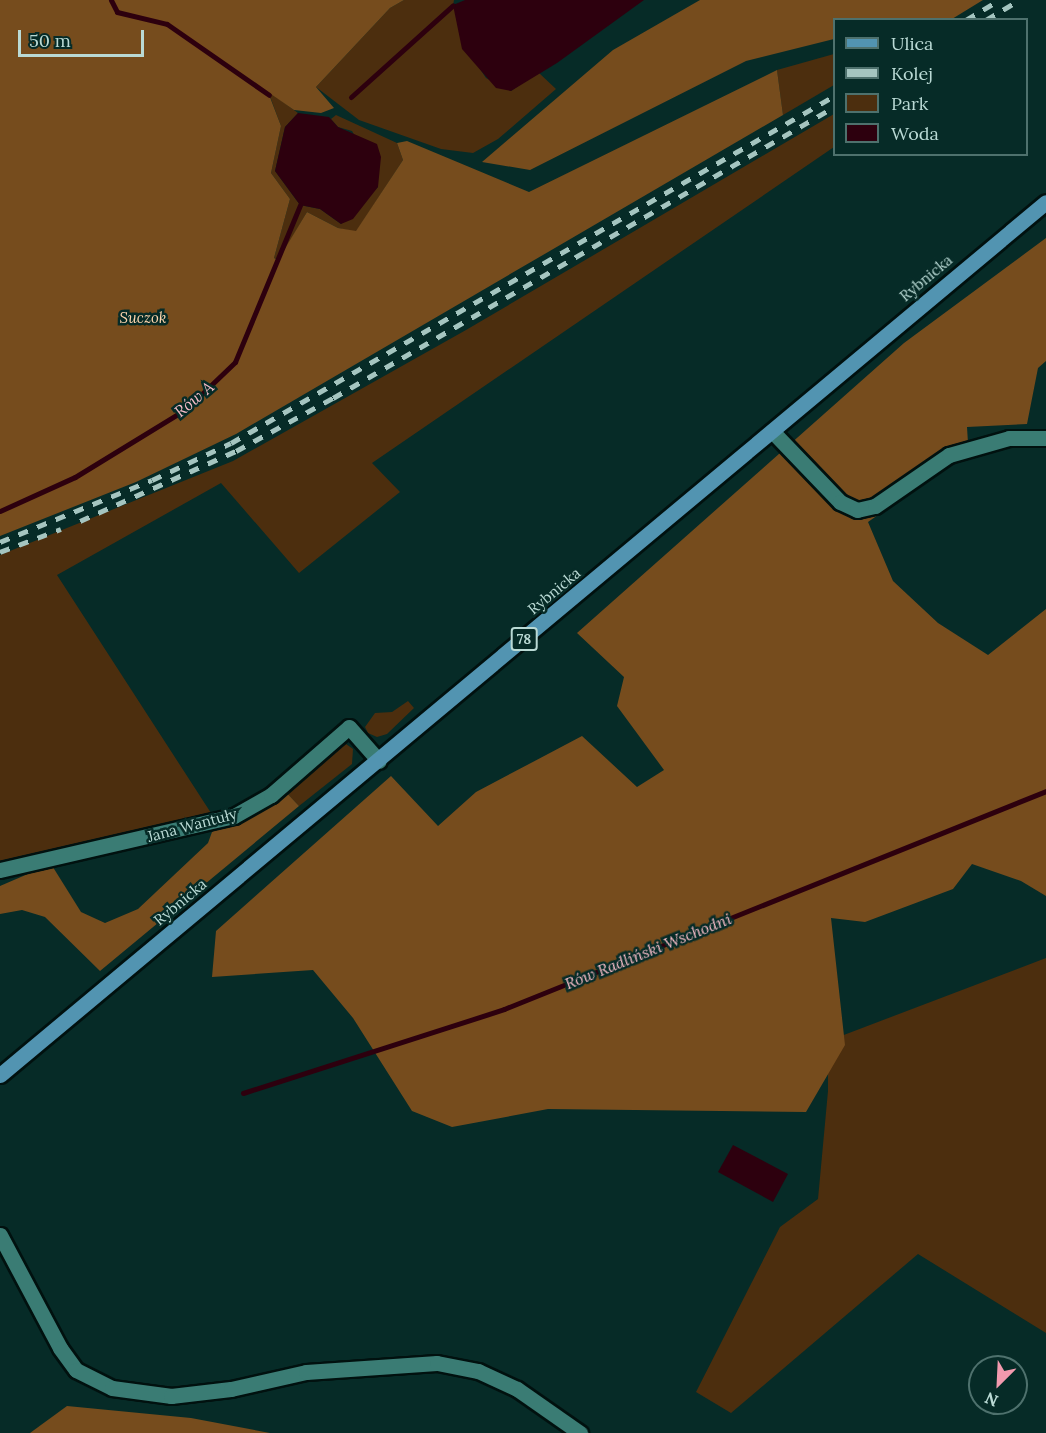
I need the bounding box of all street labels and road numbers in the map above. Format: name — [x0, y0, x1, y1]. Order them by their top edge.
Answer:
street label: Rybnicka — [896, 251, 956, 305]
street label: Rybnicka — [524, 564, 584, 618]
road number: 78 — [510, 628, 538, 650]
street label: Jana Wantuły — [145, 804, 239, 846]
street label: Rybnicka — [150, 875, 210, 929]

